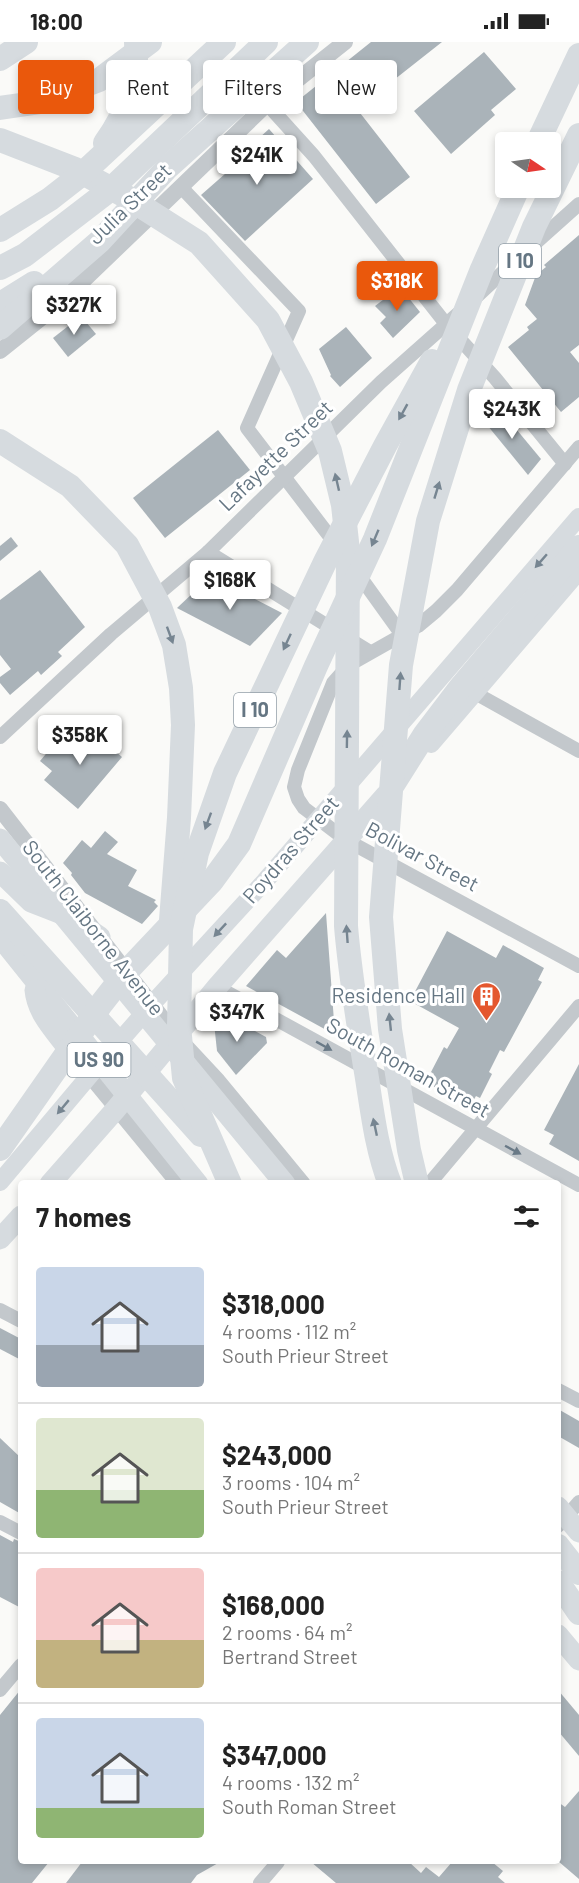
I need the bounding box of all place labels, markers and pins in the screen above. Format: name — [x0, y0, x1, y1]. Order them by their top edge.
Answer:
pin: $241K — [215, 135, 299, 186]
pin: $318K — [355, 261, 439, 312]
pin: $327K — [32, 285, 116, 336]
pin: $243K — [470, 389, 554, 440]
pin: $168K — [188, 560, 272, 611]
pin: $358K — [38, 715, 122, 766]
building icon: Residence Hall — [470, 980, 502, 1022]
place label: Residence Hall — [332, 982, 465, 1007]
pin: $347K — [195, 992, 279, 1043]

